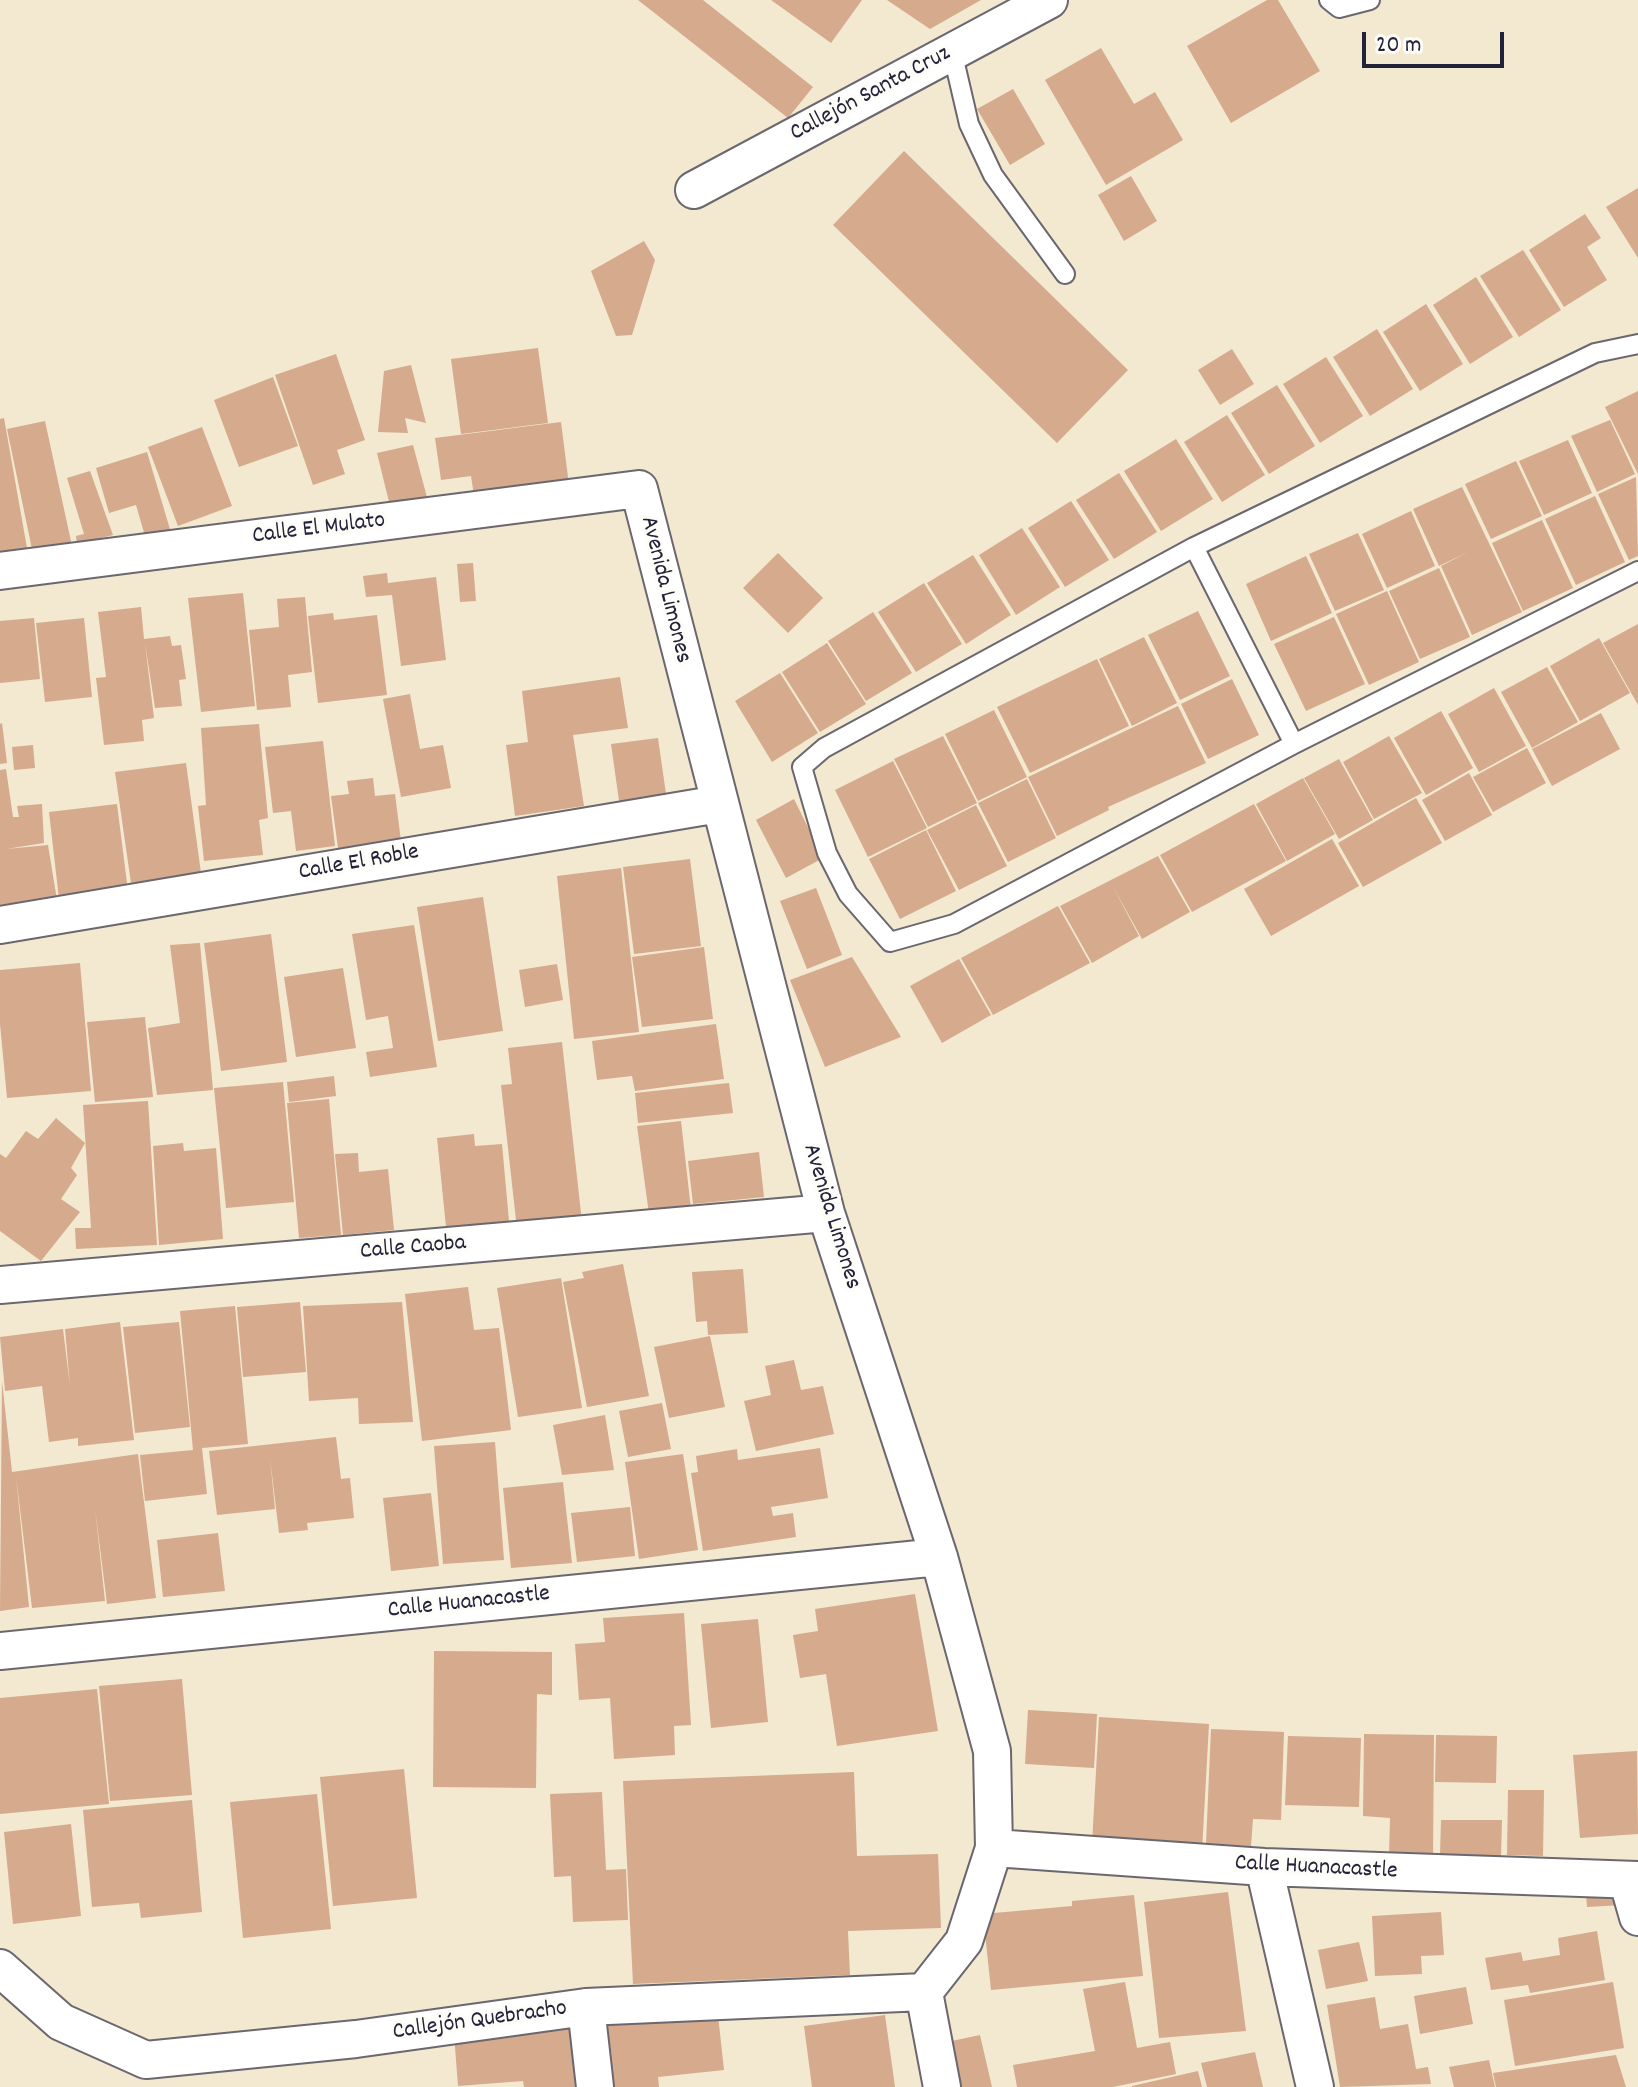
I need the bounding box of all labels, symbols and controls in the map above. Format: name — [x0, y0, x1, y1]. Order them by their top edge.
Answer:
scale bar — [1366, 16, 1508, 66]
text: 20 m — [1376, 29, 1422, 63]
street label: Callejón Santa Cruz — [786, 41, 956, 149]
street label: Calle El Mulato — [251, 508, 387, 552]
street label: Avenida Limones — [632, 514, 696, 666]
street label: Calle El Roble — [297, 839, 421, 889]
street label: Avenida Limones — [794, 1141, 866, 1293]
street label: Calle Caoba — [359, 1230, 467, 1268]
street label: Calle Huanacastle — [386, 1581, 552, 1627]
street label: Calle Huanacastle — [1234, 1850, 1398, 1888]
street label: Callejón Quebracho — [391, 1996, 569, 2048]

